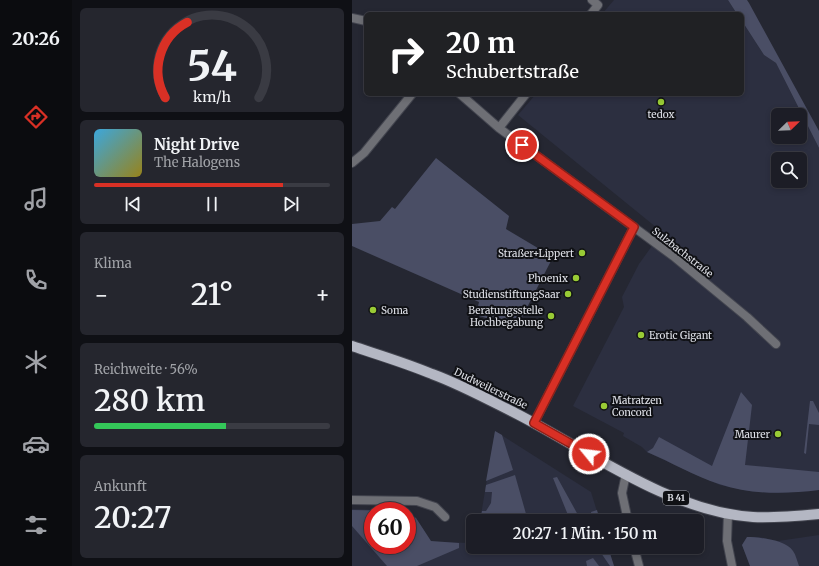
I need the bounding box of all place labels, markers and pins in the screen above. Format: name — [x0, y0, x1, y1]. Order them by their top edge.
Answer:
marker: tedox — [656, 97, 666, 107]
place label: tedox — [648, 108, 674, 121]
pin — [505, 128, 539, 162]
place label: Straßer+Lippert — [498, 247, 574, 260]
marker: Straßer+Lippert — [577, 248, 587, 258]
place label: Phoenix — [528, 272, 568, 285]
marker: Phoenix — [571, 273, 581, 283]
place label: StudienstiftungSaar — [463, 288, 560, 301]
marker: StudienstiftungSaar — [563, 289, 573, 299]
place label: Soma — [381, 304, 409, 317]
place label: Beratungsstelle Hochbegabung — [468, 304, 543, 329]
marker: Soma — [368, 305, 378, 315]
marker: Beratungsstelle Hochbegabung — [546, 311, 556, 321]
place label: Erotic Gigant — [649, 329, 712, 342]
marker: Erotic Gigant — [636, 330, 646, 340]
place label: Matratzen Concord — [612, 394, 662, 419]
marker: Matratzen Concord — [599, 401, 609, 411]
place label: Maurer — [735, 428, 770, 441]
marker: Maurer — [773, 429, 783, 439]

